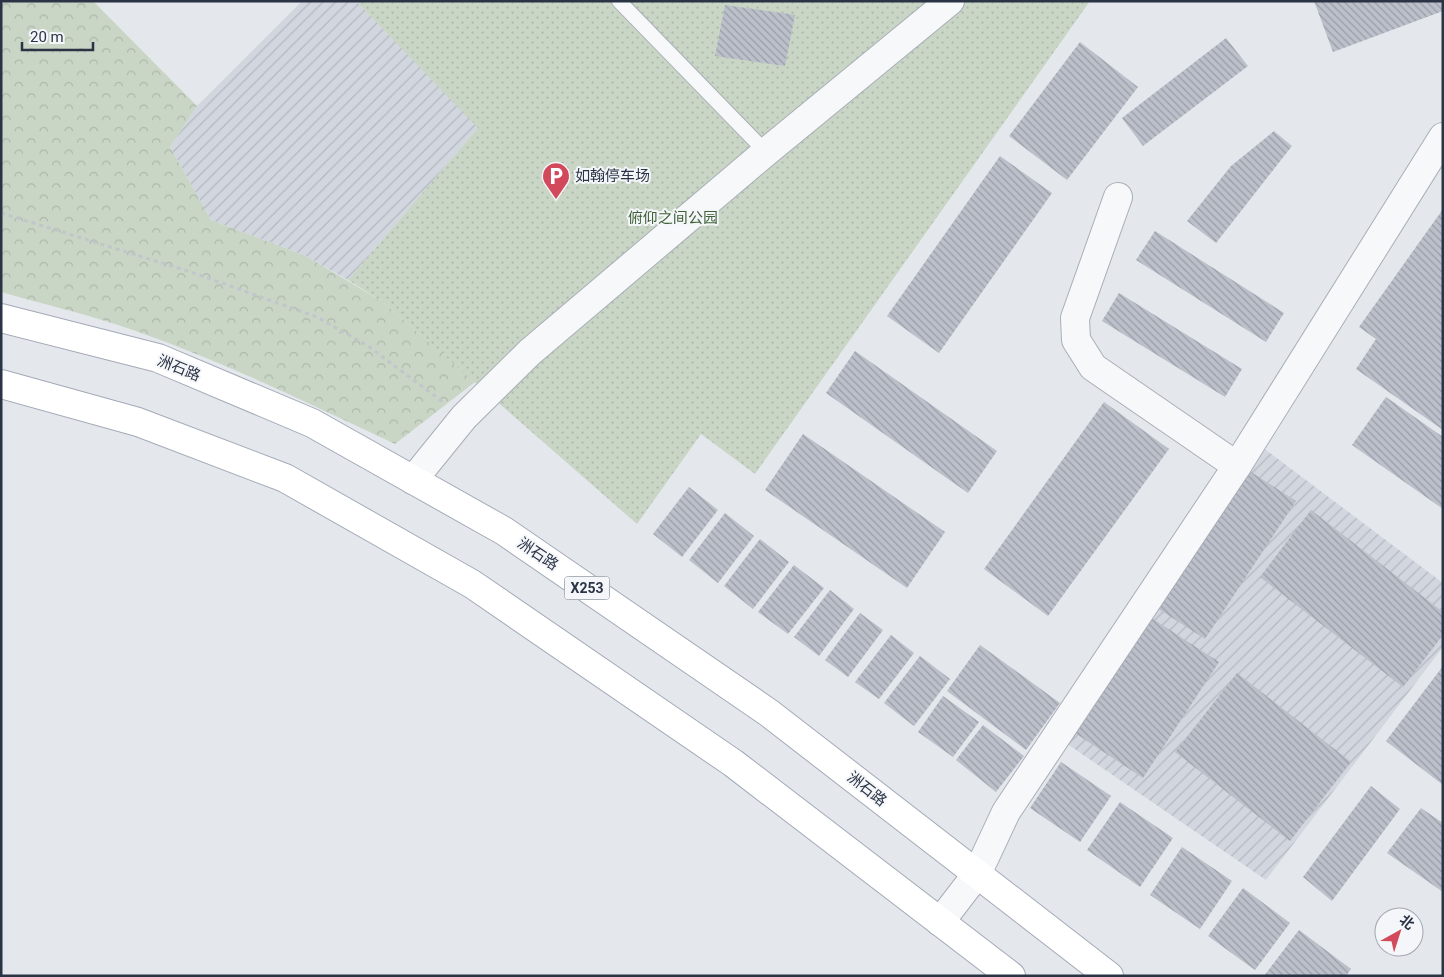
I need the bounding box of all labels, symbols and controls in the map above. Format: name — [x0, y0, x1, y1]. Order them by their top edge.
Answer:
scale bar — [22, 20, 94, 52]
text: 20 m — [30, 28, 64, 46]
parking icon: 如翰停车场 — [541, 161, 571, 200]
place label: 如翰停车场 — [575, 167, 650, 185]
park label: 俯仰之间公园 — [628, 209, 718, 227]
street label: 洲石路 — [155, 351, 203, 385]
street label: 洲石路 — [514, 534, 562, 574]
road number: X253 — [564, 576, 610, 600]
street label: 洲石路 — [844, 768, 890, 810]
north arrow — [1374, 907, 1424, 957]
text: 北 — [1397, 911, 1418, 933]

